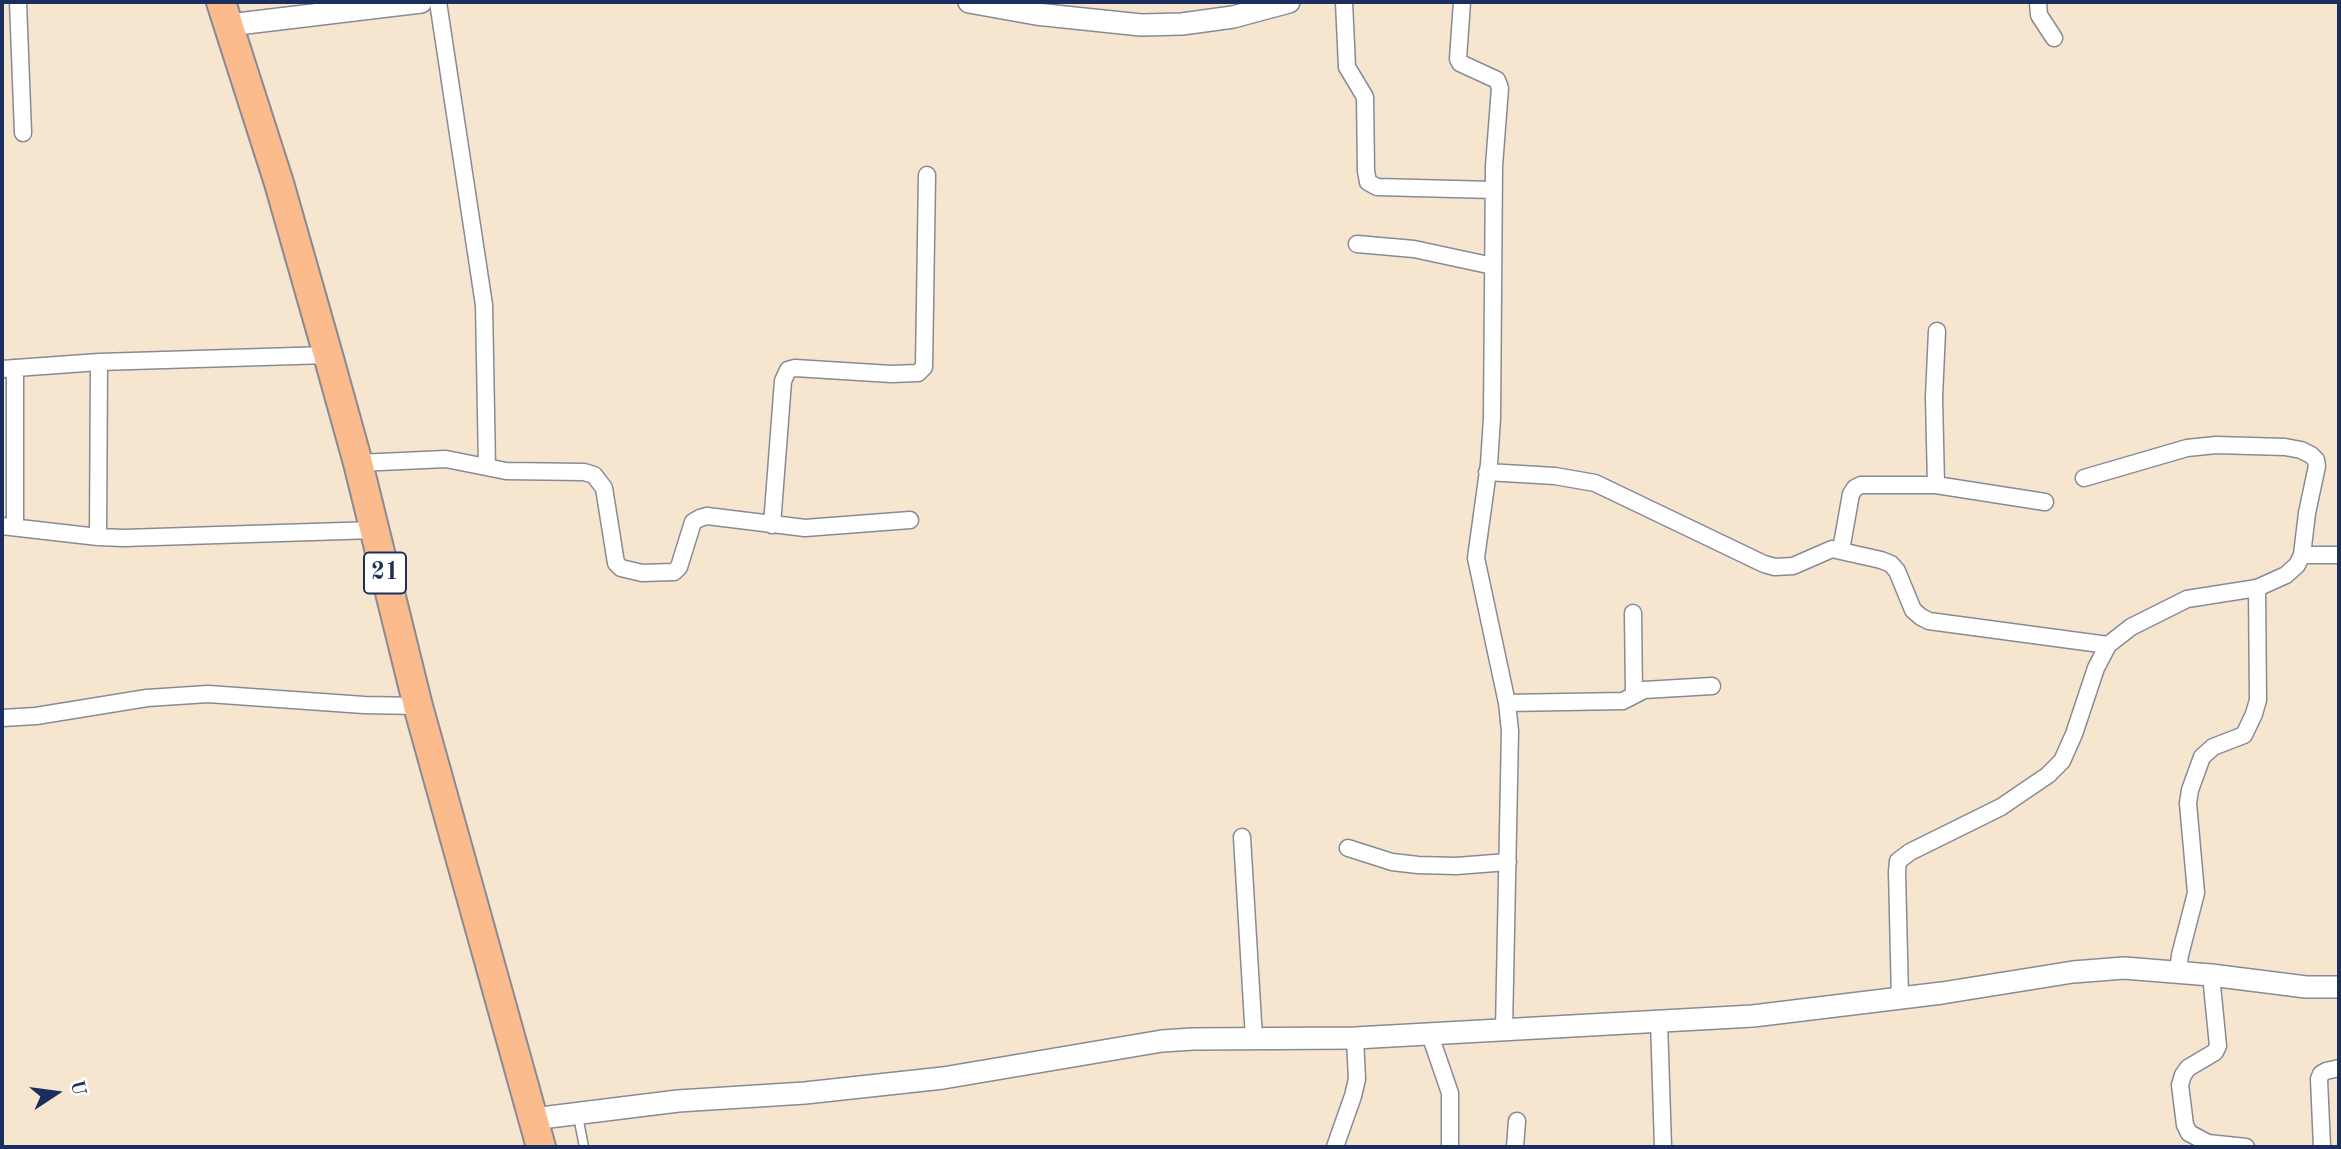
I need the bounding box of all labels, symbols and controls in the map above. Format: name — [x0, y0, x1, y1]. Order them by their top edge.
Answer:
road number: 21 — [364, 552, 406, 594]
north arrow — [21, 1058, 91, 1128]
text: U — [66, 1079, 88, 1098]

